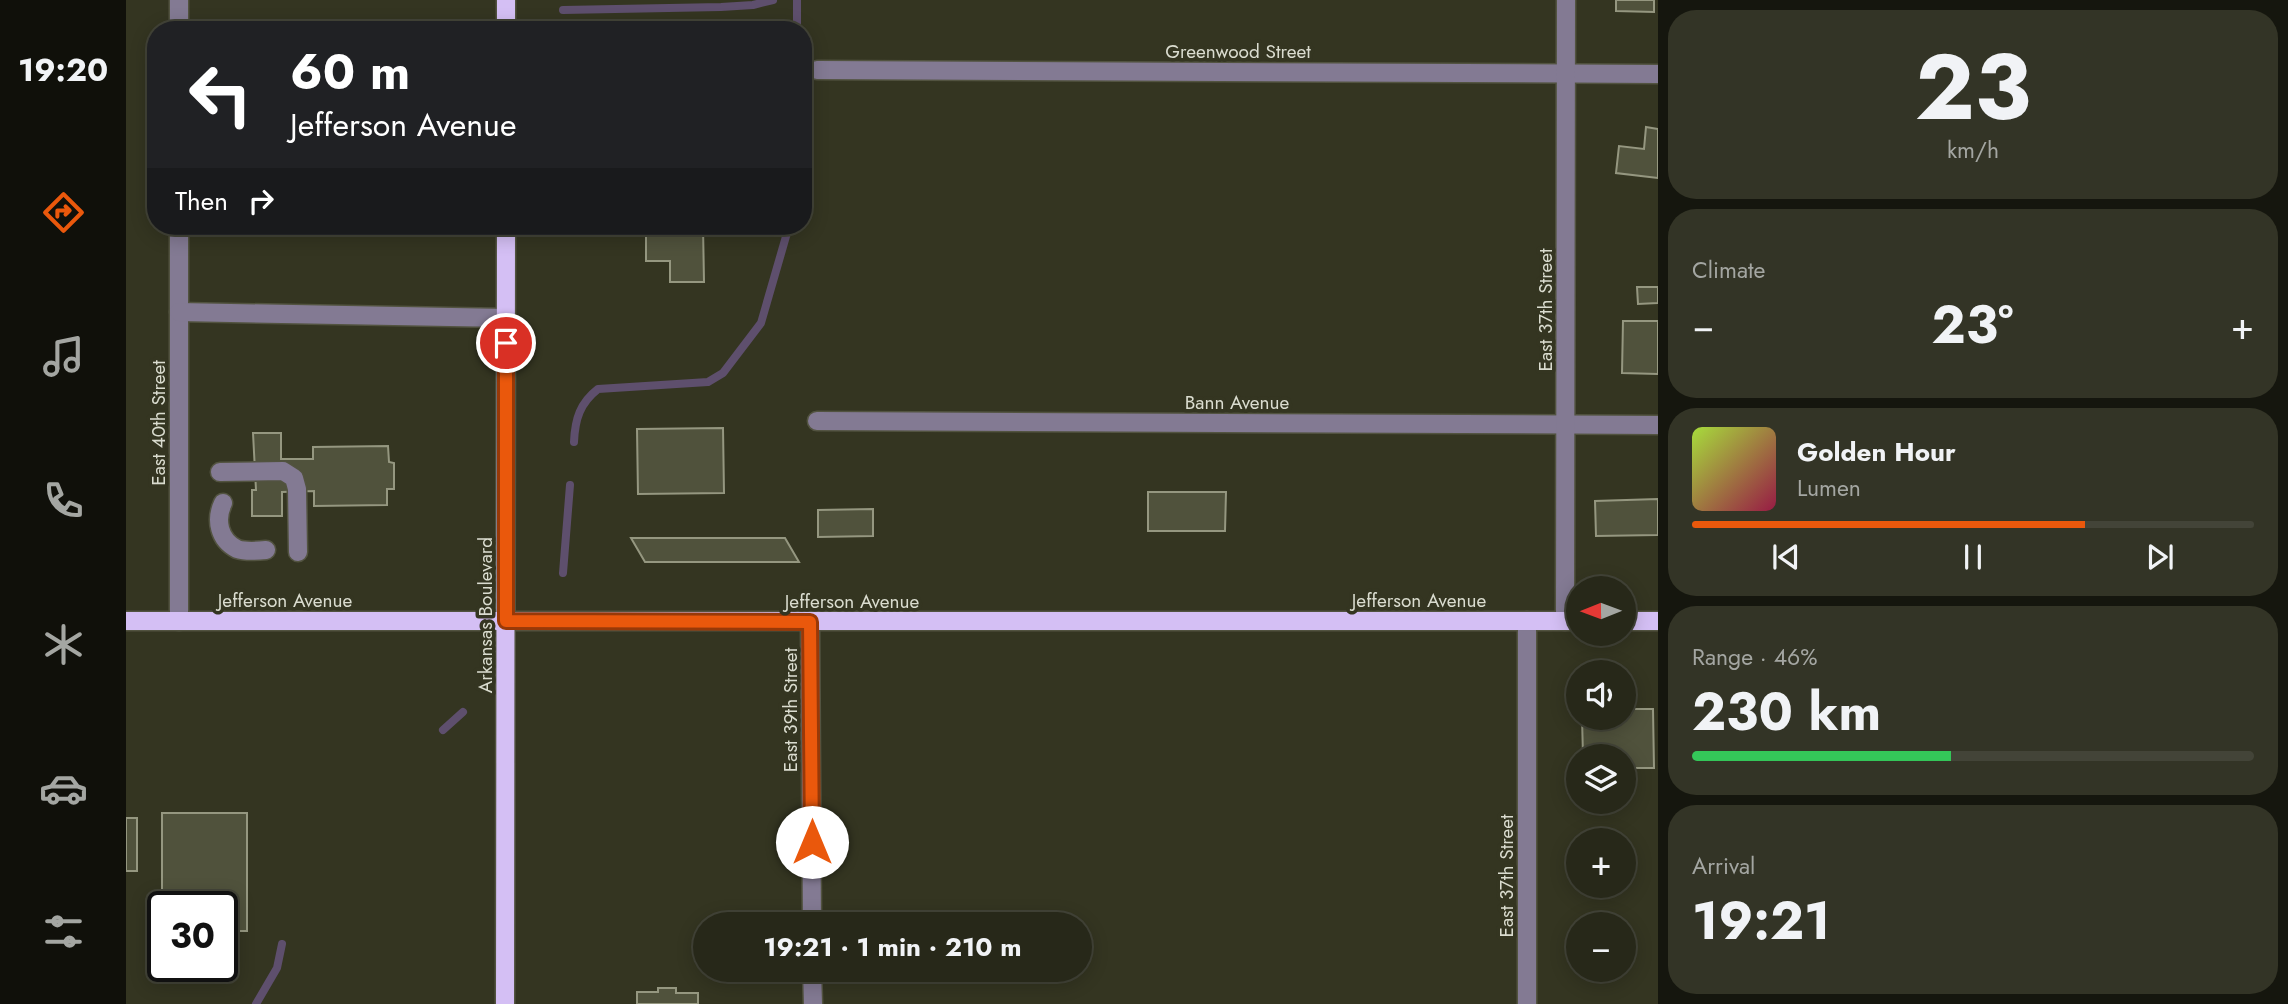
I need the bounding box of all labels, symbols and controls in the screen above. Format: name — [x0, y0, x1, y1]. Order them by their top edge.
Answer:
text: 23 — [1915, 22, 2031, 153]
text: 60 m — [290, 37, 410, 107]
street label: Greenwood Street — [1165, 38, 1311, 65]
text: 19:20 — [18, 47, 108, 93]
icon: left — [175, 49, 266, 140]
text: Jefferson Avenue — [290, 102, 516, 148]
text: km/h — [1947, 133, 1999, 167]
text: Then — [175, 182, 228, 220]
icon: right — [242, 182, 280, 220]
icon: directions — [39, 188, 88, 237]
street label: East 37th Street — [1532, 248, 1559, 372]
text: Climate — [1692, 253, 1765, 287]
text: 23° — [1932, 287, 2013, 363]
text: − — [1692, 298, 1714, 353]
text: + — [2231, 298, 2254, 353]
pin — [476, 313, 536, 373]
icon: arrive — [487, 324, 525, 362]
icon: music — [39, 332, 88, 381]
street label: East 40th Street — [145, 360, 172, 486]
street label: Bann Avenue — [1185, 389, 1290, 416]
text: Golden Hour — [1797, 433, 1956, 471]
text: Lumen — [1797, 471, 1861, 505]
icon: phone — [39, 476, 88, 525]
street label: Arkansas Boulevard — [472, 537, 499, 693]
icon: previous — [1767, 538, 1805, 576]
icon: pause — [1954, 538, 1992, 576]
icon: next — [2141, 538, 2179, 576]
north arrow — [1566, 576, 1636, 646]
map controls — [1566, 576, 1636, 982]
street label: Jefferson Avenue — [215, 587, 352, 614]
street label: Jefferson Avenue — [1349, 587, 1486, 614]
street label: Jefferson Avenue — [782, 588, 919, 615]
icon: climate — [39, 620, 88, 669]
text: Range · 46% — [1692, 640, 1818, 674]
street label: East 39th Street — [777, 647, 804, 772]
button: sound — [1566, 660, 1636, 730]
text: 230 km — [1692, 674, 1881, 750]
button: layers — [1566, 744, 1636, 814]
icon: car — [39, 764, 88, 813]
position arrow — [775, 805, 849, 879]
street label: East 37th Street — [1493, 814, 1520, 938]
button: + — [1566, 828, 1636, 898]
text: Arrival — [1692, 849, 1755, 883]
text: 19:21 — [1692, 883, 1831, 959]
speed limit sign: 30 — [147, 891, 238, 982]
icon: filters — [39, 907, 88, 956]
button: − — [1566, 912, 1636, 982]
text: 19:21 · 1 min · 210 m — [763, 928, 1022, 966]

